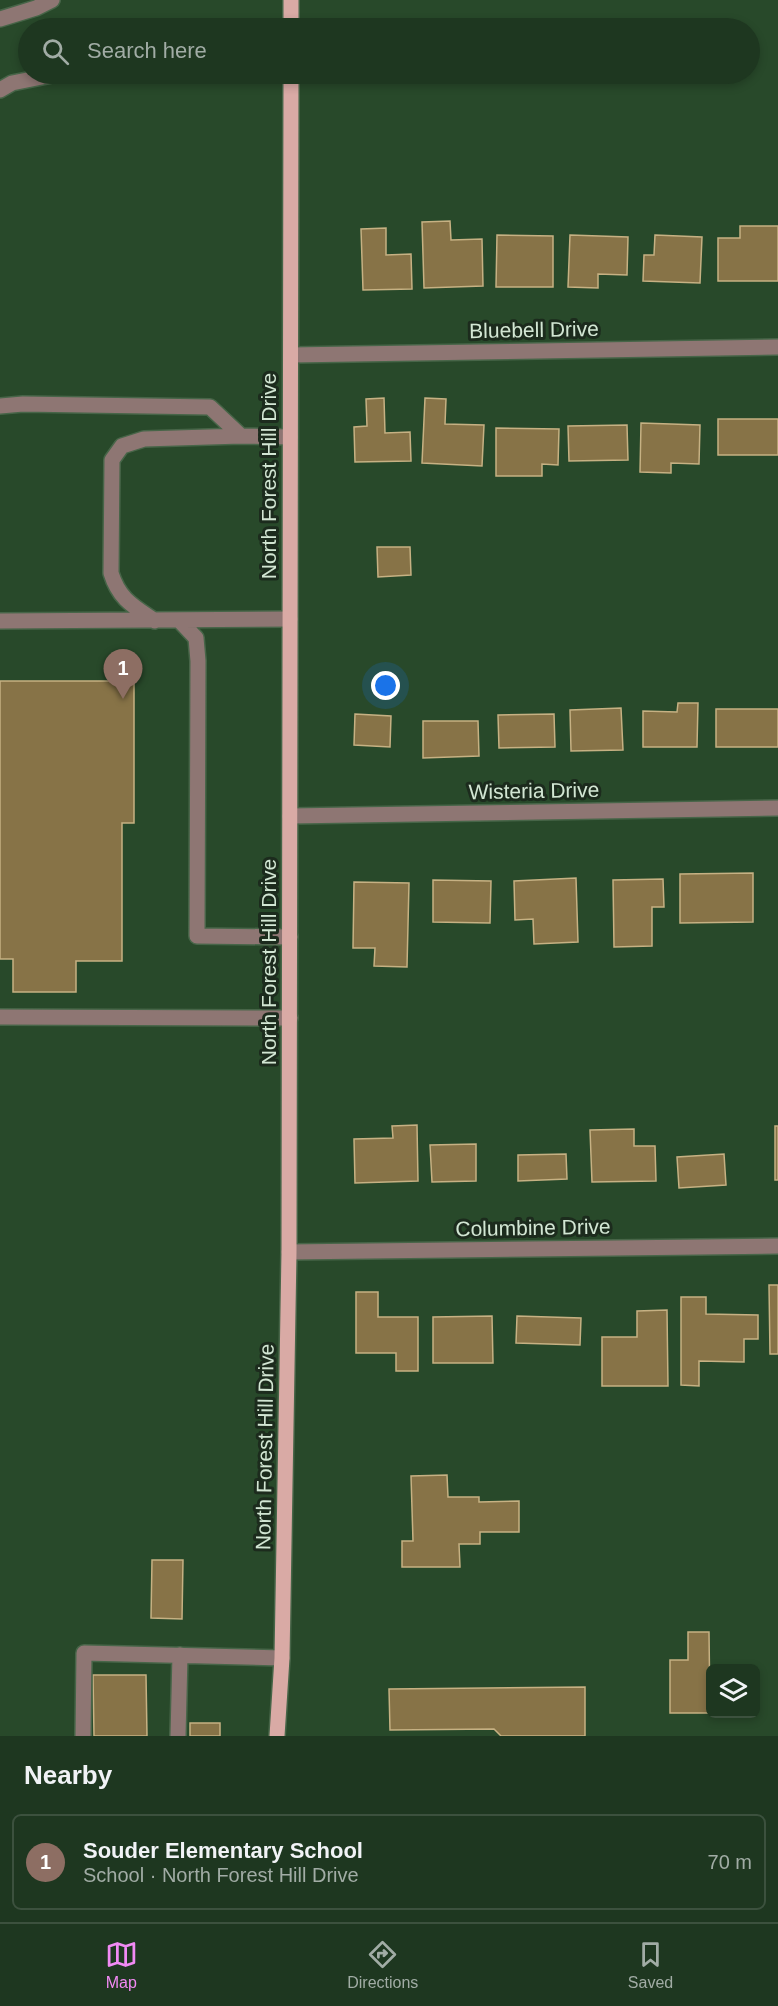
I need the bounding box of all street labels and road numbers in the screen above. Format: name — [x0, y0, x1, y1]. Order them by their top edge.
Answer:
street label: Bluebell Drive — [469, 317, 599, 342]
street label: North Forest Hill Drive — [257, 373, 280, 579]
street label: Wisteria Drive — [468, 778, 600, 803]
street label: North Forest Hill Drive — [257, 859, 280, 1065]
street label: Columbine Drive — [455, 1215, 611, 1240]
street label: North Forest Hill Drive — [251, 1344, 278, 1550]

